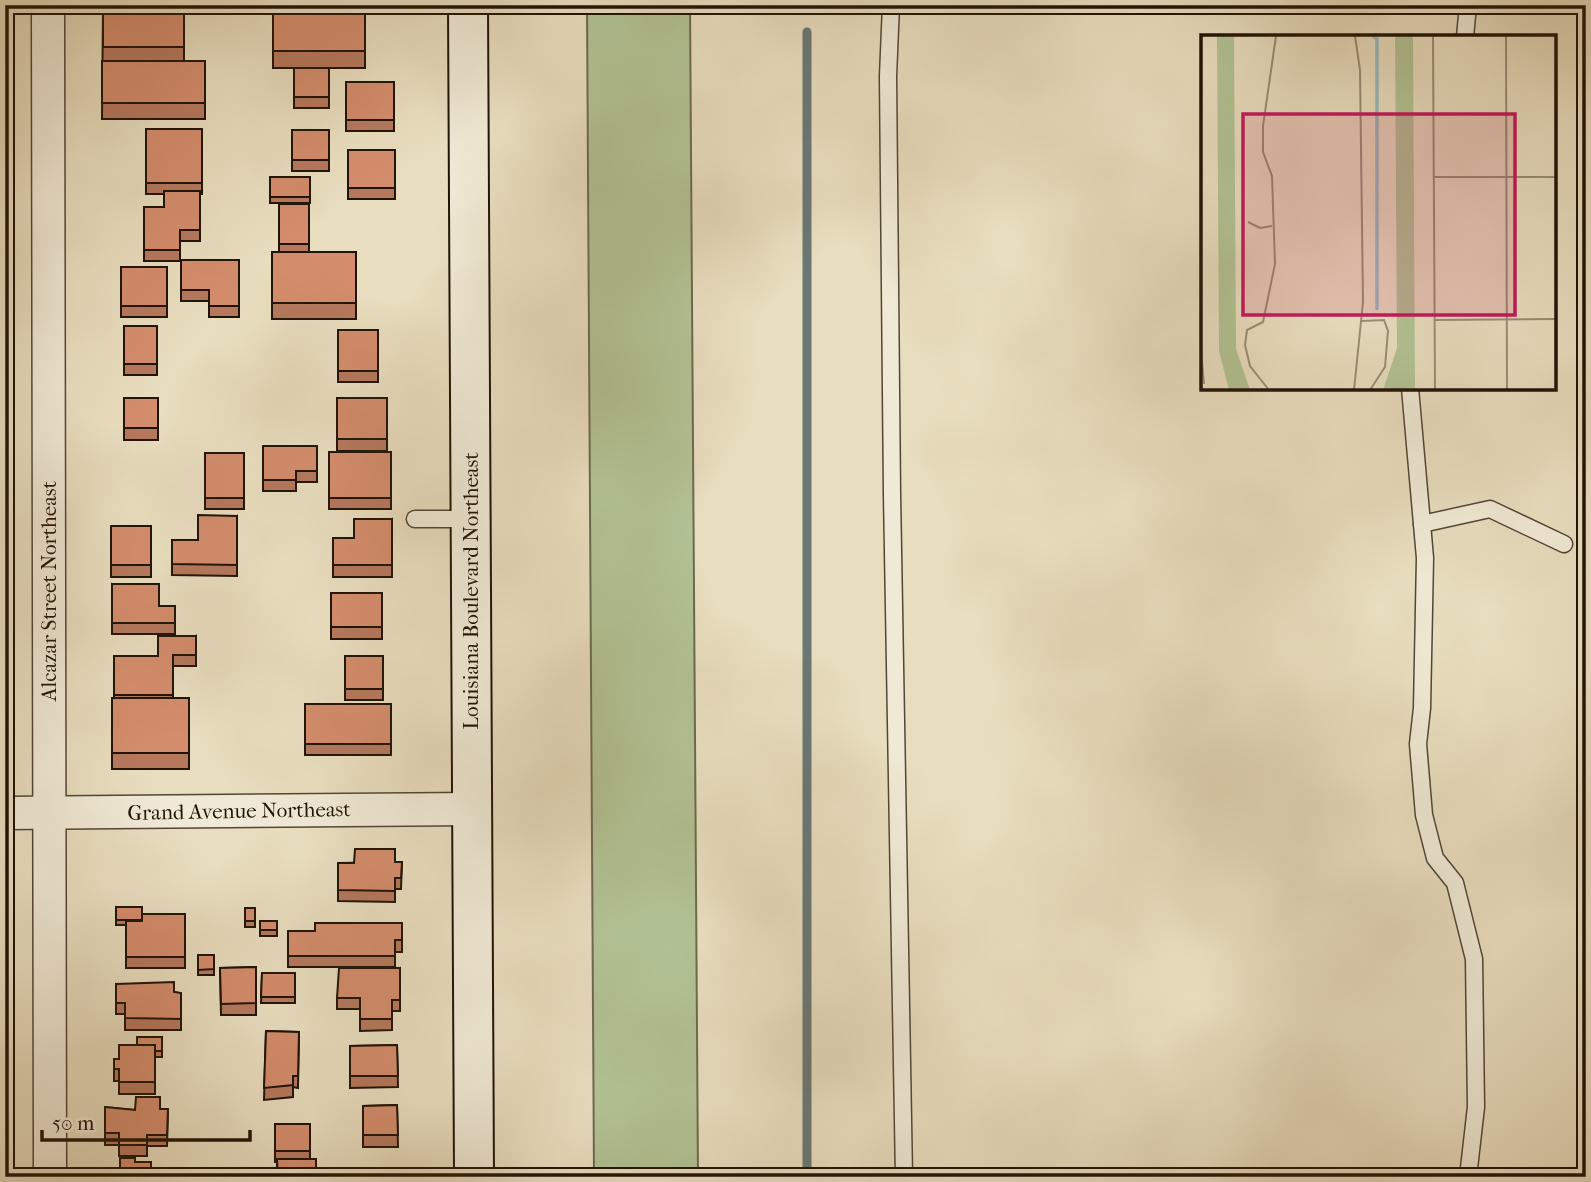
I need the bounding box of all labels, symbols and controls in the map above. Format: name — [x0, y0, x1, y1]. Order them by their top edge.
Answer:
inset map — [1201, 35, 1556, 390]
street label: Louisiana Boulevard Northeast — [459, 452, 483, 730]
street label: Alcazar Street Northeast — [37, 480, 61, 702]
street label: Grand Avenue Northeast — [127, 797, 351, 825]
scale bar — [42, 1098, 250, 1142]
text: 50 m — [52, 1111, 95, 1135]

